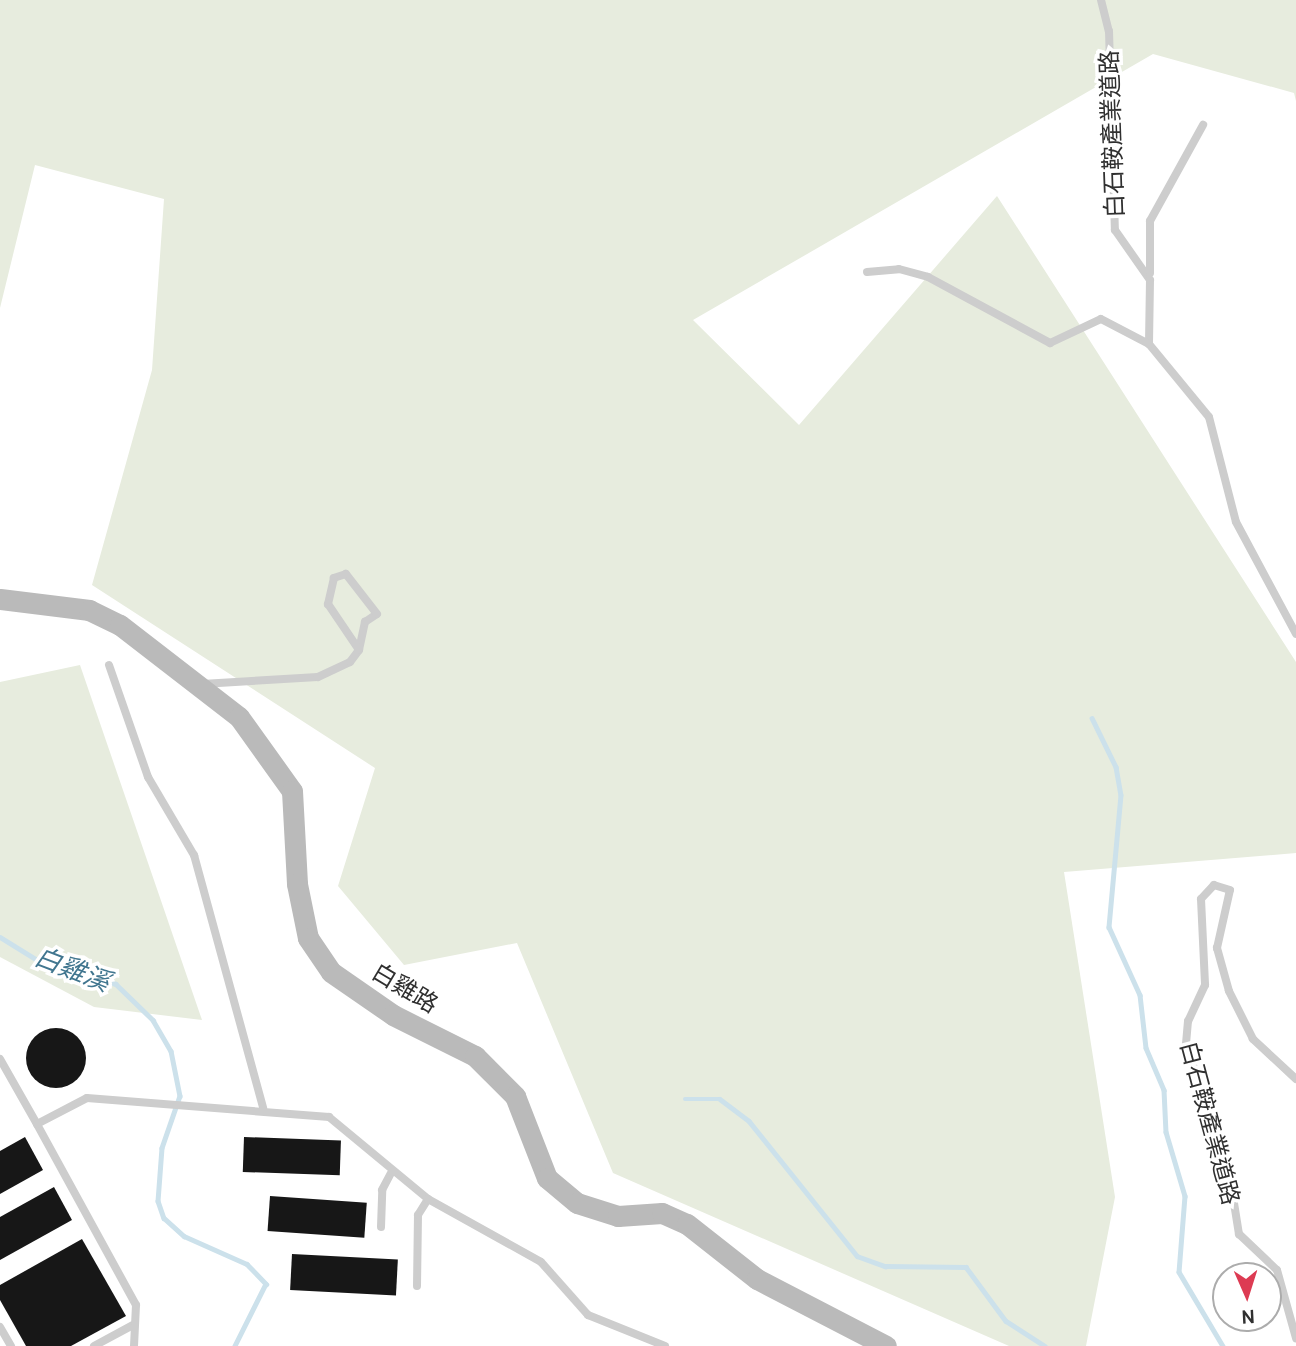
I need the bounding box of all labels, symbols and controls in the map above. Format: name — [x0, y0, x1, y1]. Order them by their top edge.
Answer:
street label: 白石鞍產業道路 — [1095, 50, 1129, 218]
water label: 白雞溪 — [30, 941, 114, 999]
street label: 白雞路 — [367, 957, 443, 1019]
street label: 白石鞍產業道路 — [1174, 1038, 1246, 1208]
north arrow — [1212, 1262, 1282, 1332]
text: N — [1241, 1305, 1255, 1328]

